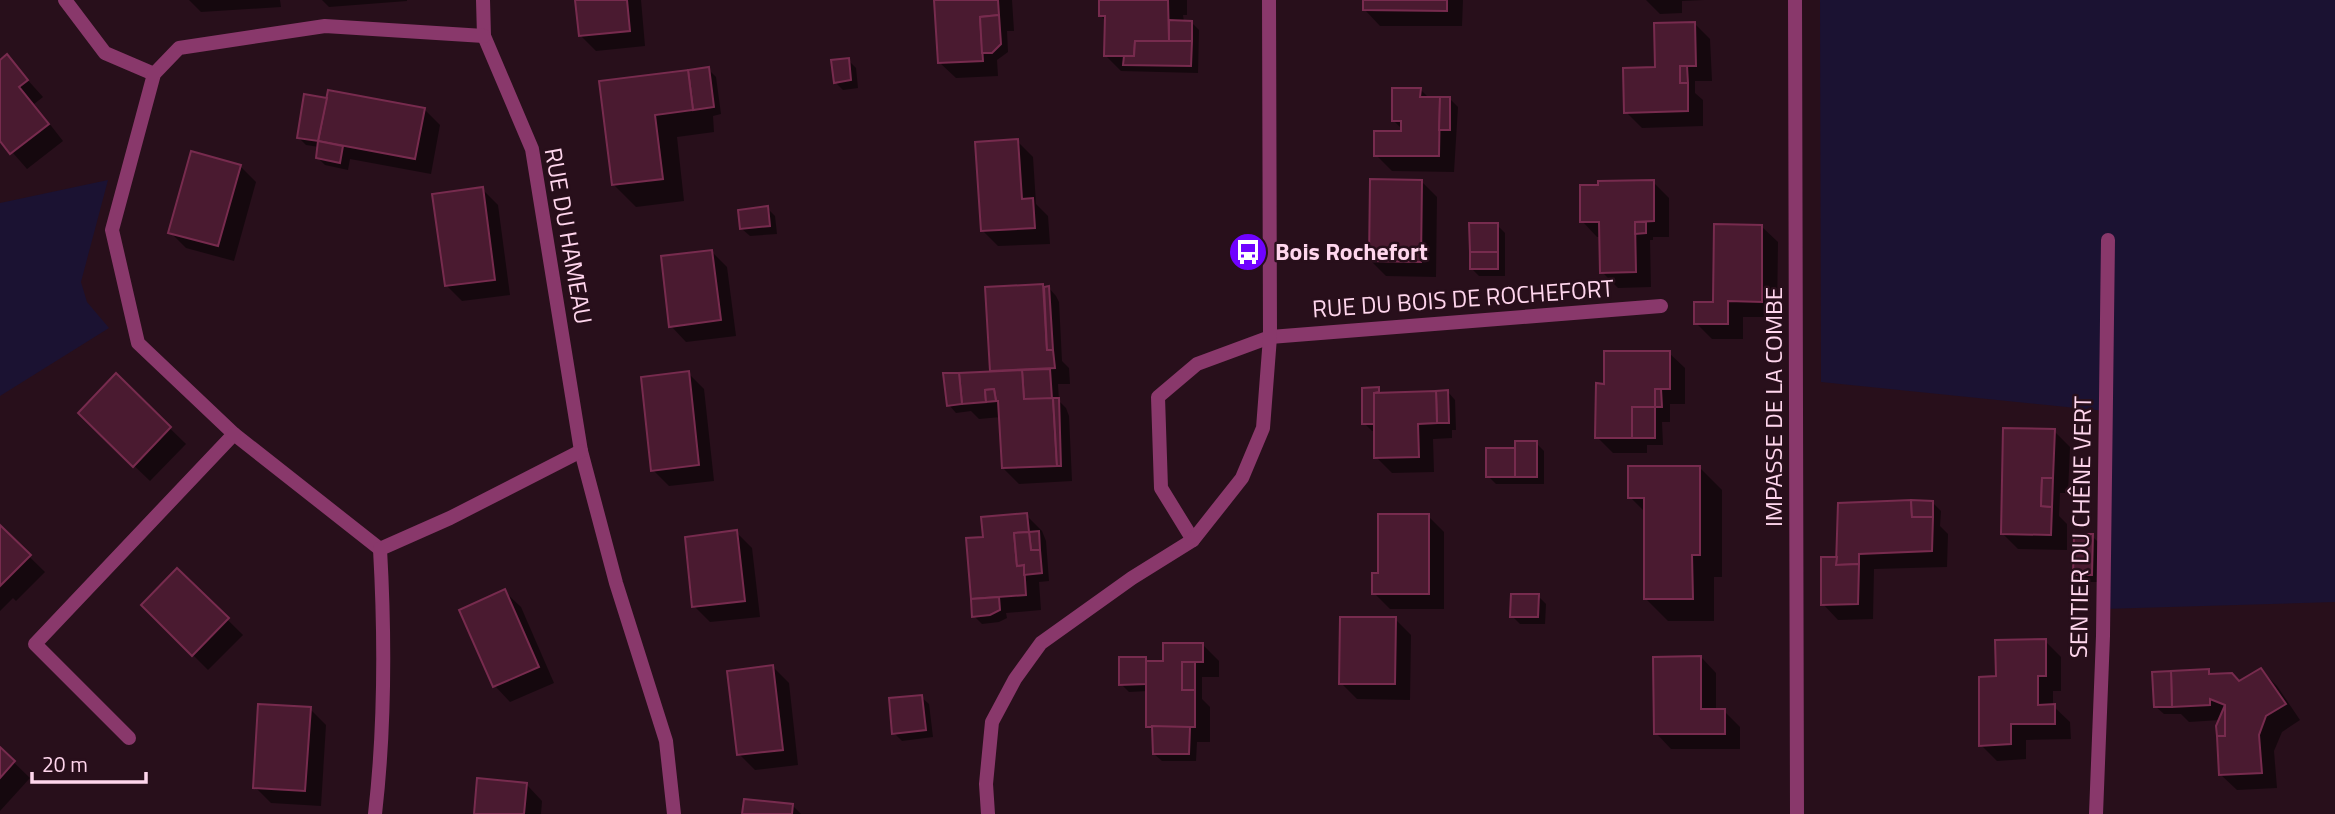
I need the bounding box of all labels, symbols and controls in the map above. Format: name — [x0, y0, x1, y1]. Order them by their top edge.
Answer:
street label: RUE DU HAMEAU — [536, 145, 602, 327]
bus stop icon: Bois Rochefort — [1227, 231, 1269, 273]
place label: Bois Rochefort — [1275, 233, 1428, 269]
street label: RUE DU BOIS DE ROCHEFORT — [1311, 269, 1615, 327]
street label: IMPASSE DE LA COMBE — [1755, 287, 1791, 527]
street label: SENTIER DU CHÊNE VERT — [2060, 395, 2100, 658]
scale bar — [32, 740, 145, 784]
text: 20 m — [42, 748, 88, 780]

